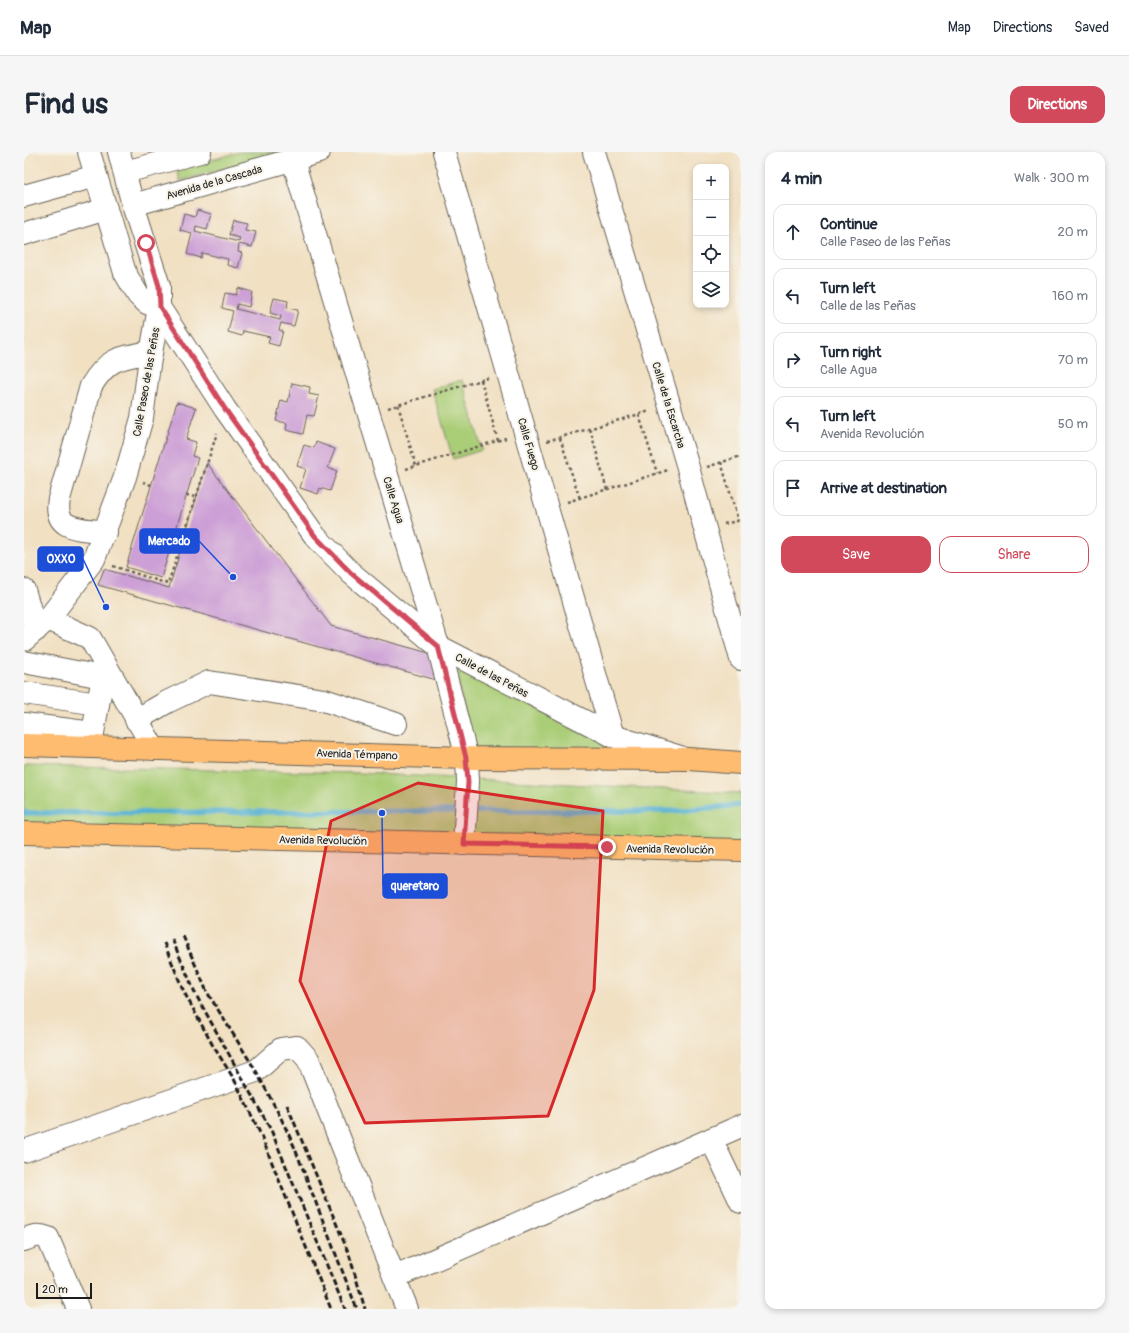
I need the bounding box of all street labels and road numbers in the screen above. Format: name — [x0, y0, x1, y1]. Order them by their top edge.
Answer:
street label: Avenida de la Cascada — [165, 163, 264, 202]
street label: Calle Paseo de las Peñas — [130, 326, 163, 438]
street label: Calle de la Escarcha — [649, 360, 688, 450]
street label: Calle Fuego — [515, 416, 542, 472]
street label: Calle Agua — [380, 475, 407, 525]
street label: Calle de las Peñas — [453, 651, 531, 700]
street label: Avenida Témpano — [316, 747, 398, 762]
street label: Avenida Revolución — [279, 833, 367, 848]
street label: Avenida Revolución — [626, 842, 714, 857]

